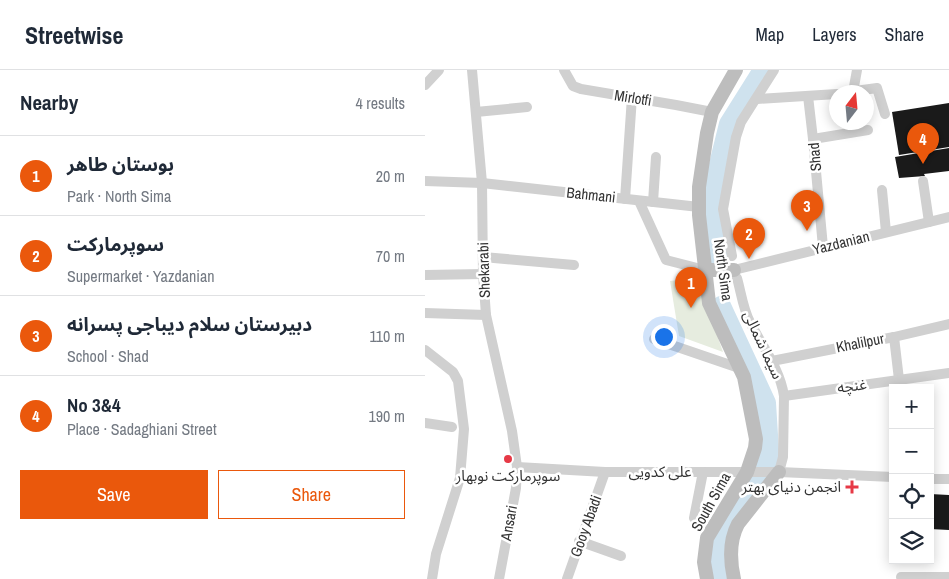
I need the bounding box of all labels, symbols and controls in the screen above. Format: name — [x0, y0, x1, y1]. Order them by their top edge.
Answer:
text: Streetwise — [25, 19, 123, 51]
text: Map — [756, 22, 784, 47]
text: Layers — [812, 22, 857, 47]
text: Share — [885, 22, 924, 47]
street label: Mirlotfi — [613, 84, 653, 111]
north arrow — [829, 85, 874, 130]
text: Nearby — [20, 88, 78, 117]
text: 4 results — [355, 92, 405, 114]
pin: 4 — [907, 123, 939, 164]
street label: Shad — [803, 142, 826, 172]
text: بوستان طاهر — [67, 151, 174, 177]
text: 1 — [32, 165, 40, 187]
text: 20 m — [376, 165, 405, 187]
street label: Bahmani — [565, 181, 617, 208]
text: Park · North Sima — [67, 185, 171, 207]
pin: 3 — [791, 190, 823, 231]
pin: 2 — [733, 218, 765, 259]
street label: Yazdanian — [810, 225, 872, 260]
text: سوپرمارکت — [67, 231, 164, 257]
street label: North Sima — [709, 238, 738, 302]
street label: Shekarabi — [472, 242, 495, 298]
text: 2 — [32, 245, 40, 267]
text: 70 m — [376, 245, 405, 267]
text: Supermarket · Yazdanian — [67, 265, 215, 287]
pin: 1 — [675, 267, 707, 308]
street label: سیما شمالی — [738, 307, 789, 383]
text: دبیرستان سلام دیباجی پسرانه — [67, 311, 312, 337]
your location — [651, 324, 677, 350]
text: 3 — [32, 325, 40, 347]
text: 110 m — [369, 325, 405, 347]
street label: Khalilpur — [834, 328, 886, 357]
text: School · Shad — [67, 345, 149, 367]
street label: غنچه — [836, 373, 868, 398]
map controls — [889, 384, 934, 564]
button: + — [889, 384, 934, 429]
text: No 3&4 — [67, 392, 121, 418]
text: 4 — [32, 405, 40, 427]
text: 190 m — [369, 405, 405, 427]
text: Place · Sadaghiani Street — [67, 418, 217, 440]
button: − — [889, 429, 934, 474]
marker: سوپرمارکت نوبهار — [502, 453, 514, 465]
street label: علی کدویی — [629, 461, 692, 482]
place label: سوپرمارکت نوبهار — [455, 465, 560, 486]
street label: South Sima — [686, 468, 735, 535]
button: Save — [20, 470, 208, 519]
button: Share — [218, 470, 405, 519]
button: locate — [889, 474, 934, 519]
place label: انجمن دنیای بهتر — [741, 476, 841, 497]
marker: انجمن دنیای بهتر — [845, 480, 859, 494]
street label: Gooy Abadi — [565, 492, 606, 560]
street label: Ansari — [495, 504, 522, 543]
button: layers — [889, 519, 934, 564]

